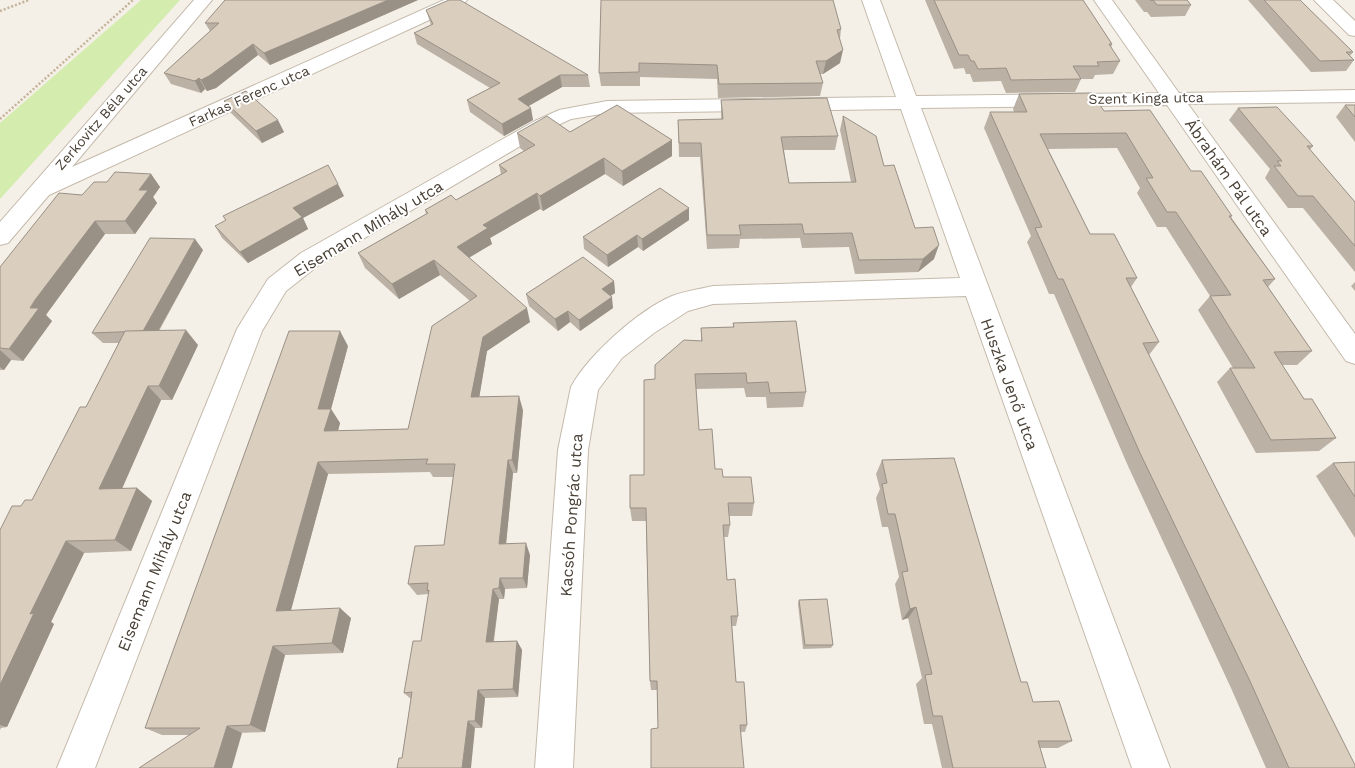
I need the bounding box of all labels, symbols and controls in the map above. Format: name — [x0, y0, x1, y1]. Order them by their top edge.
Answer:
street label: Farkas Ferenc utca — [186, 62, 312, 130]
street label: Zerkovitz Béla utca — [52, 63, 150, 173]
street label: Szent Kinga utca — [1088, 89, 1204, 107]
street label: Ábrahám Pál utca — [1181, 115, 1276, 240]
street label: Eisemann Mihály utca — [290, 176, 446, 281]
street label: Huszka Jenő utca — [977, 316, 1042, 453]
street label: Kacsóh Pongrác utca — [556, 433, 587, 597]
street label: Eisemann Mihály utca — [114, 488, 195, 654]

